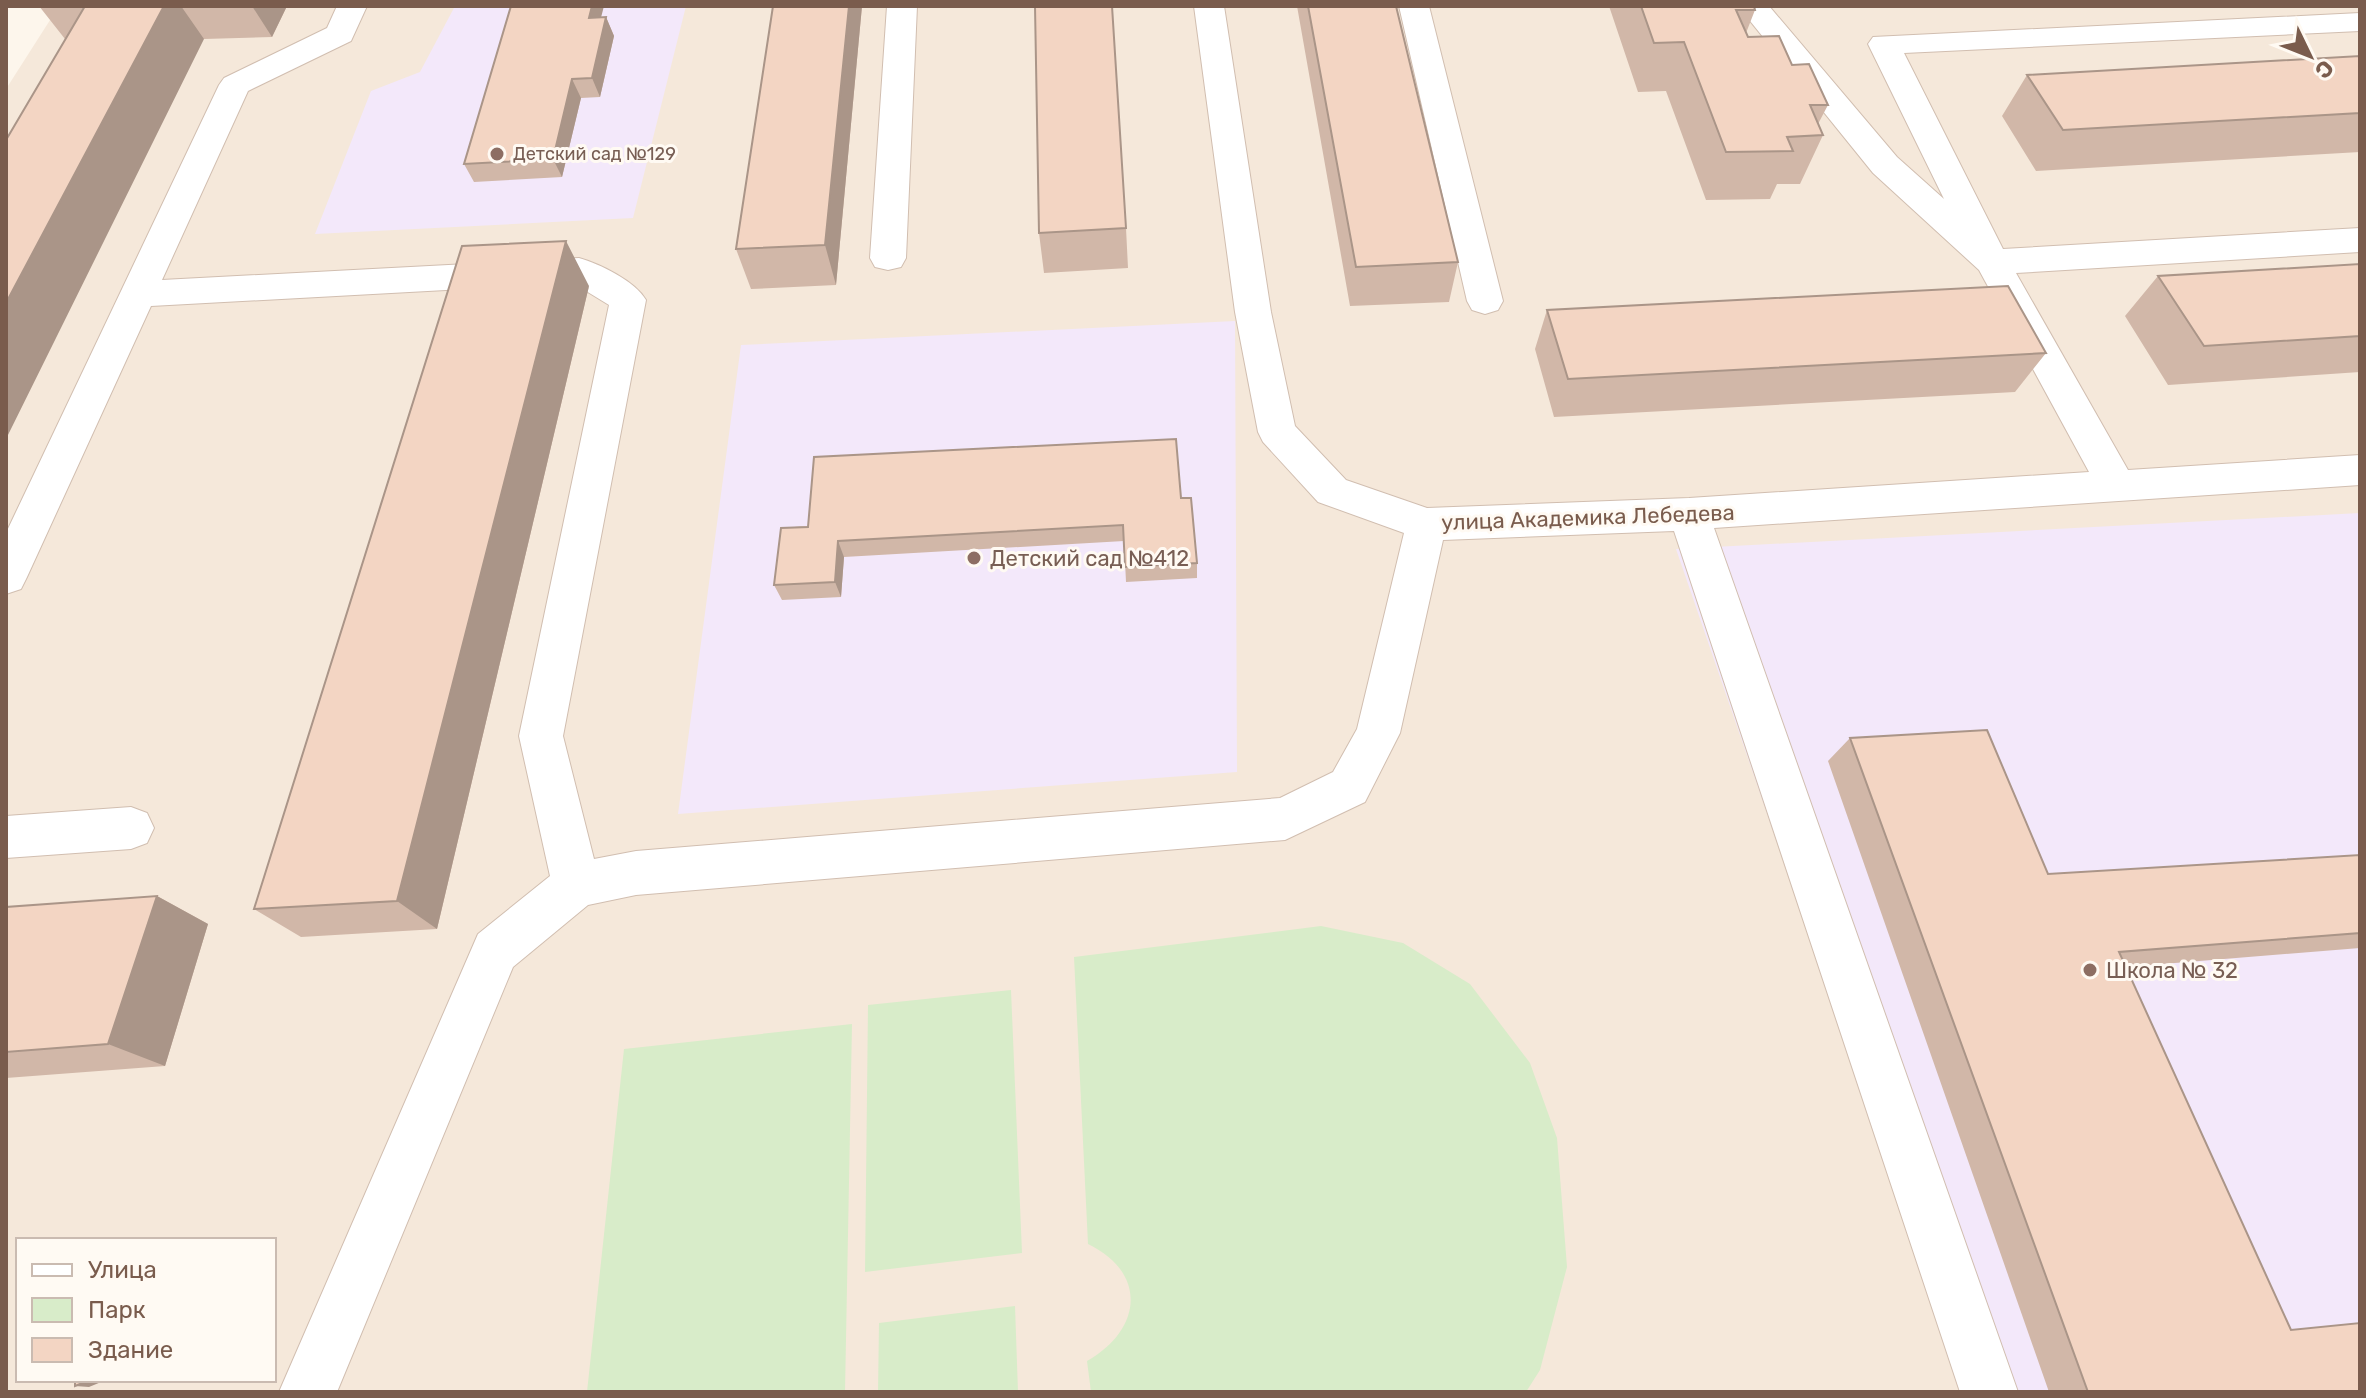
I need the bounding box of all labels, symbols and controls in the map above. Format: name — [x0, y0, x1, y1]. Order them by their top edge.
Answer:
north arrow — [2270, 16, 2350, 96]
text: С — [2309, 54, 2339, 84]
place label: Детский сад №129 — [513, 143, 676, 165]
marker: Детский сад №129 — [488, 145, 506, 163]
street label: улица Академика Лебедева — [1441, 499, 1735, 536]
place label: Детский сад №412 — [990, 545, 1189, 572]
marker: Детский сад №412 — [965, 549, 983, 567]
place label: Школа № 32 — [2106, 957, 2238, 984]
marker: Школа № 32 — [2081, 961, 2099, 979]
legend — [16, 1238, 276, 1382]
text: Улица — [88, 1256, 157, 1284]
text: Парк — [88, 1296, 146, 1324]
text: Здание — [88, 1336, 173, 1364]

